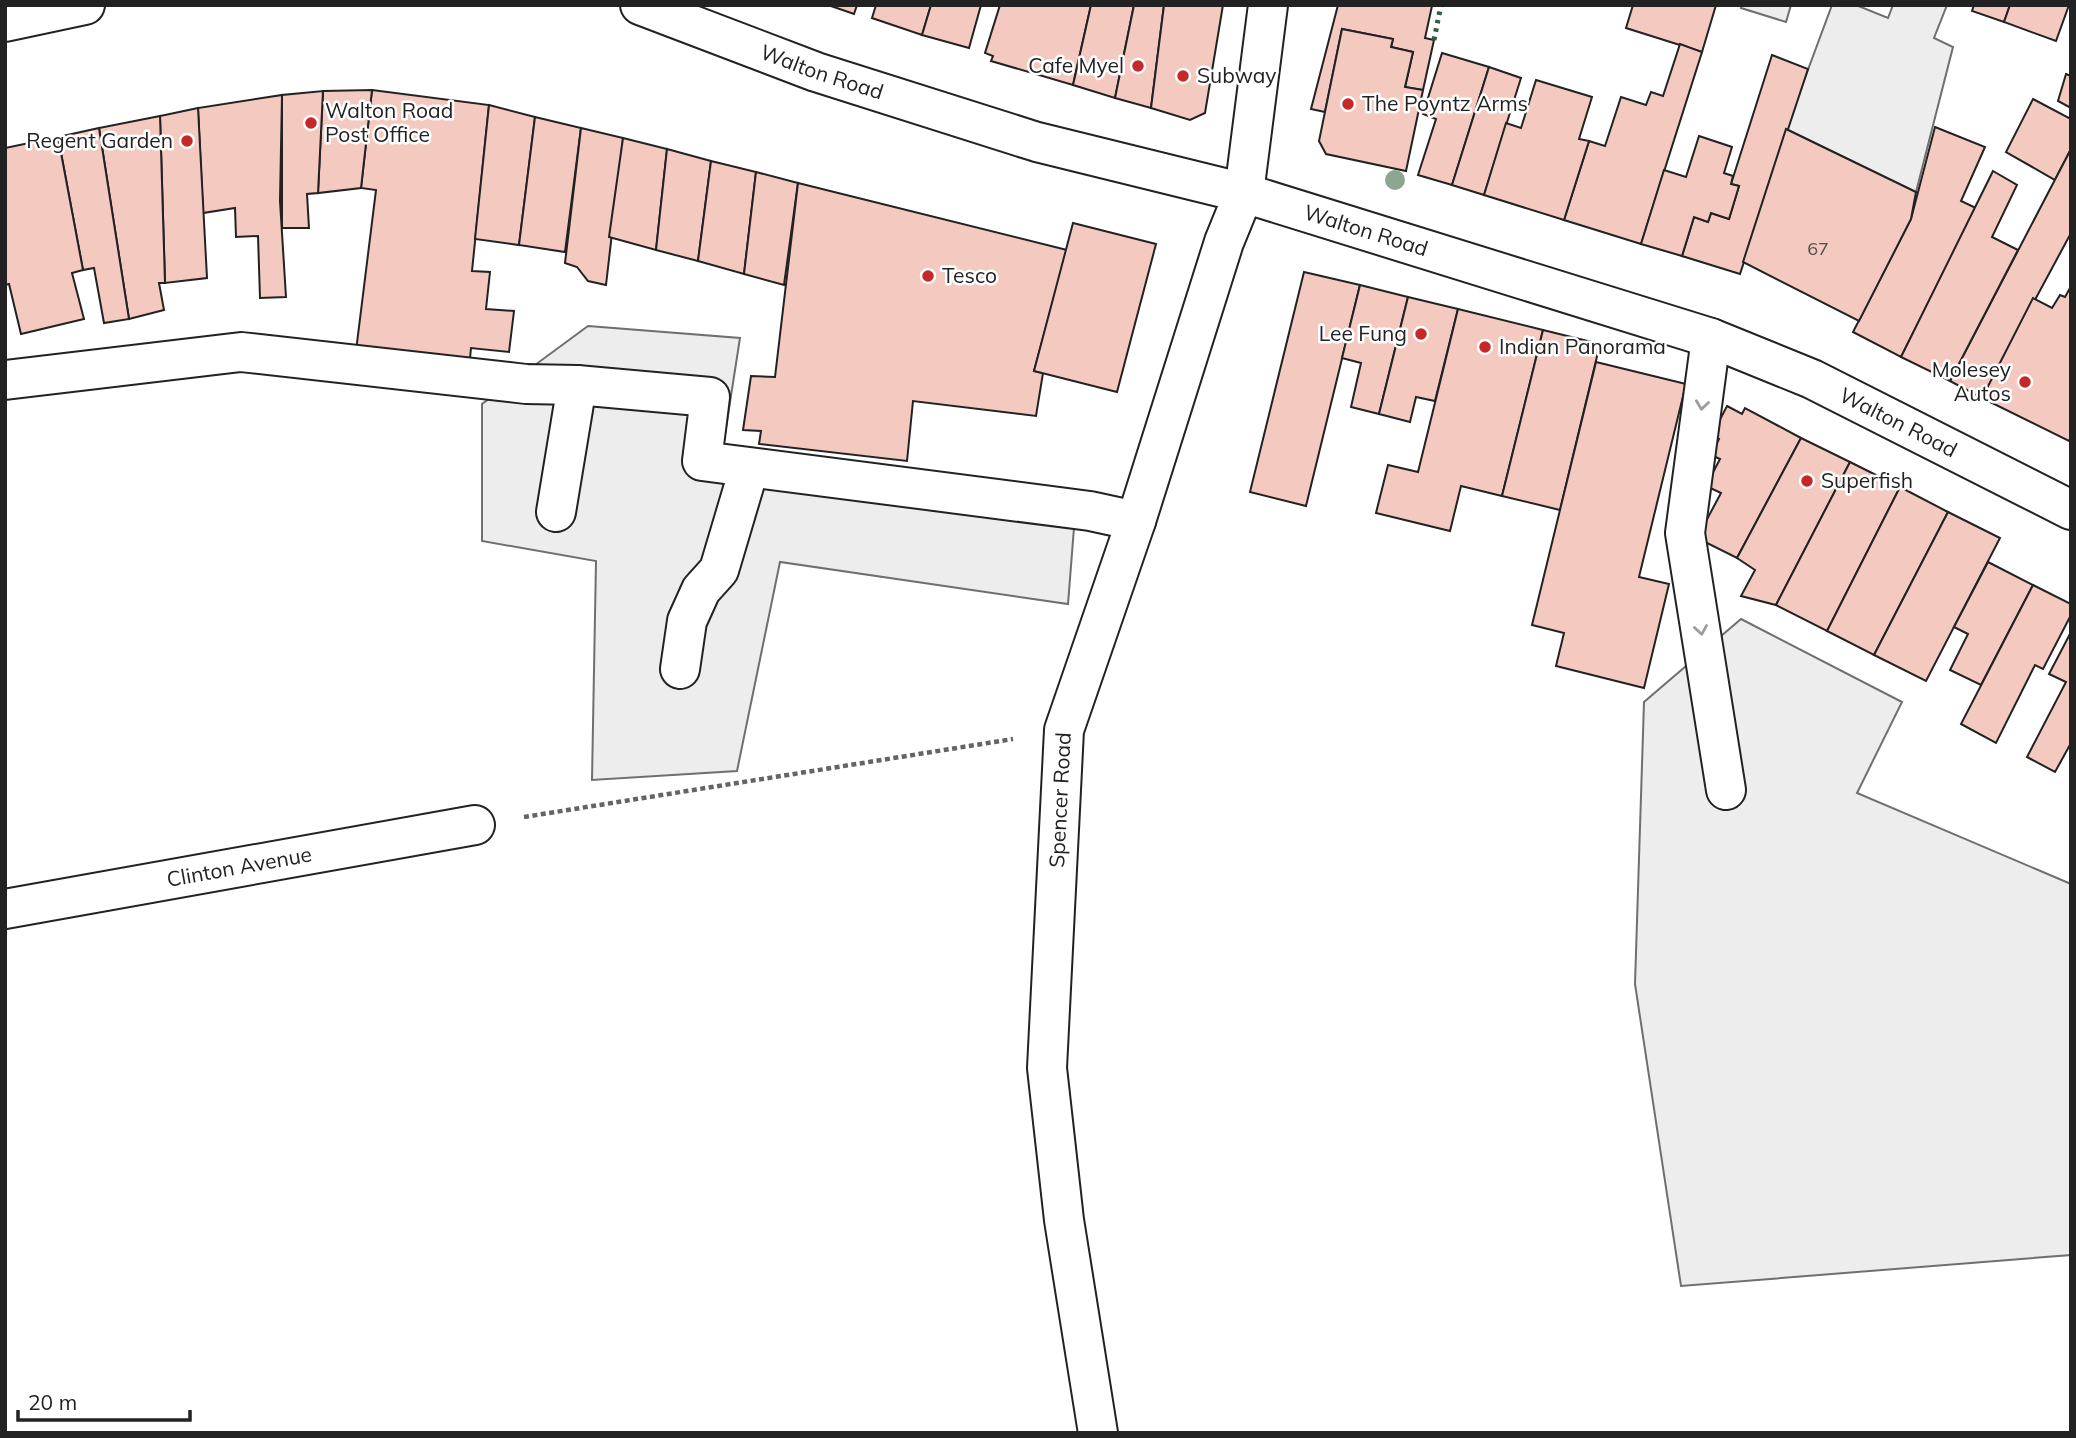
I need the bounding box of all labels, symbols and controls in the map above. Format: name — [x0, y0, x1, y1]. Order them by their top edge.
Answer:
street label: Walton Road — [757, 38, 887, 105]
place label: Cafe Myel — [1028, 52, 1124, 78]
marker: Cafe Myel — [1130, 58, 1146, 74]
place label: Subway — [1197, 62, 1276, 88]
marker: Subway — [1175, 68, 1191, 84]
place label: The Poyntz Arms — [1362, 90, 1528, 116]
marker: The Poyntz Arms — [1340, 96, 1356, 112]
place label: Walton Road Post Office — [325, 97, 453, 147]
marker: Walton Road Post Office — [303, 115, 319, 131]
place label: Regent Garden — [26, 127, 173, 153]
marker: Regent Garden — [179, 133, 195, 149]
street label: Walton Road — [1301, 198, 1431, 261]
house number: 67 — [1807, 237, 1829, 260]
place label: Tesco — [942, 262, 997, 288]
marker: Tesco — [920, 268, 936, 284]
place label: Lee Fung — [1319, 320, 1407, 346]
marker: Lee Fung — [1413, 326, 1429, 342]
place label: Indian Panorama — [1499, 333, 1666, 359]
marker: Indian Panorama — [1477, 339, 1493, 355]
place label: Molesey Autos — [1932, 356, 2011, 406]
marker: Molesey Autos — [2017, 374, 2033, 390]
street label: Walton Road — [1836, 381, 1962, 462]
one-way arrow — [1695, 399, 1710, 411]
place label: Superfish — [1821, 467, 1913, 493]
marker: Superfish — [1799, 473, 1815, 489]
one-way arrow — [1693, 625, 1708, 636]
street label: Spencer Road — [1043, 732, 1076, 868]
street label: Clinton Avenue — [165, 840, 314, 892]
scale bar — [18, 1378, 189, 1422]
text: 20 m — [28, 1389, 77, 1415]

